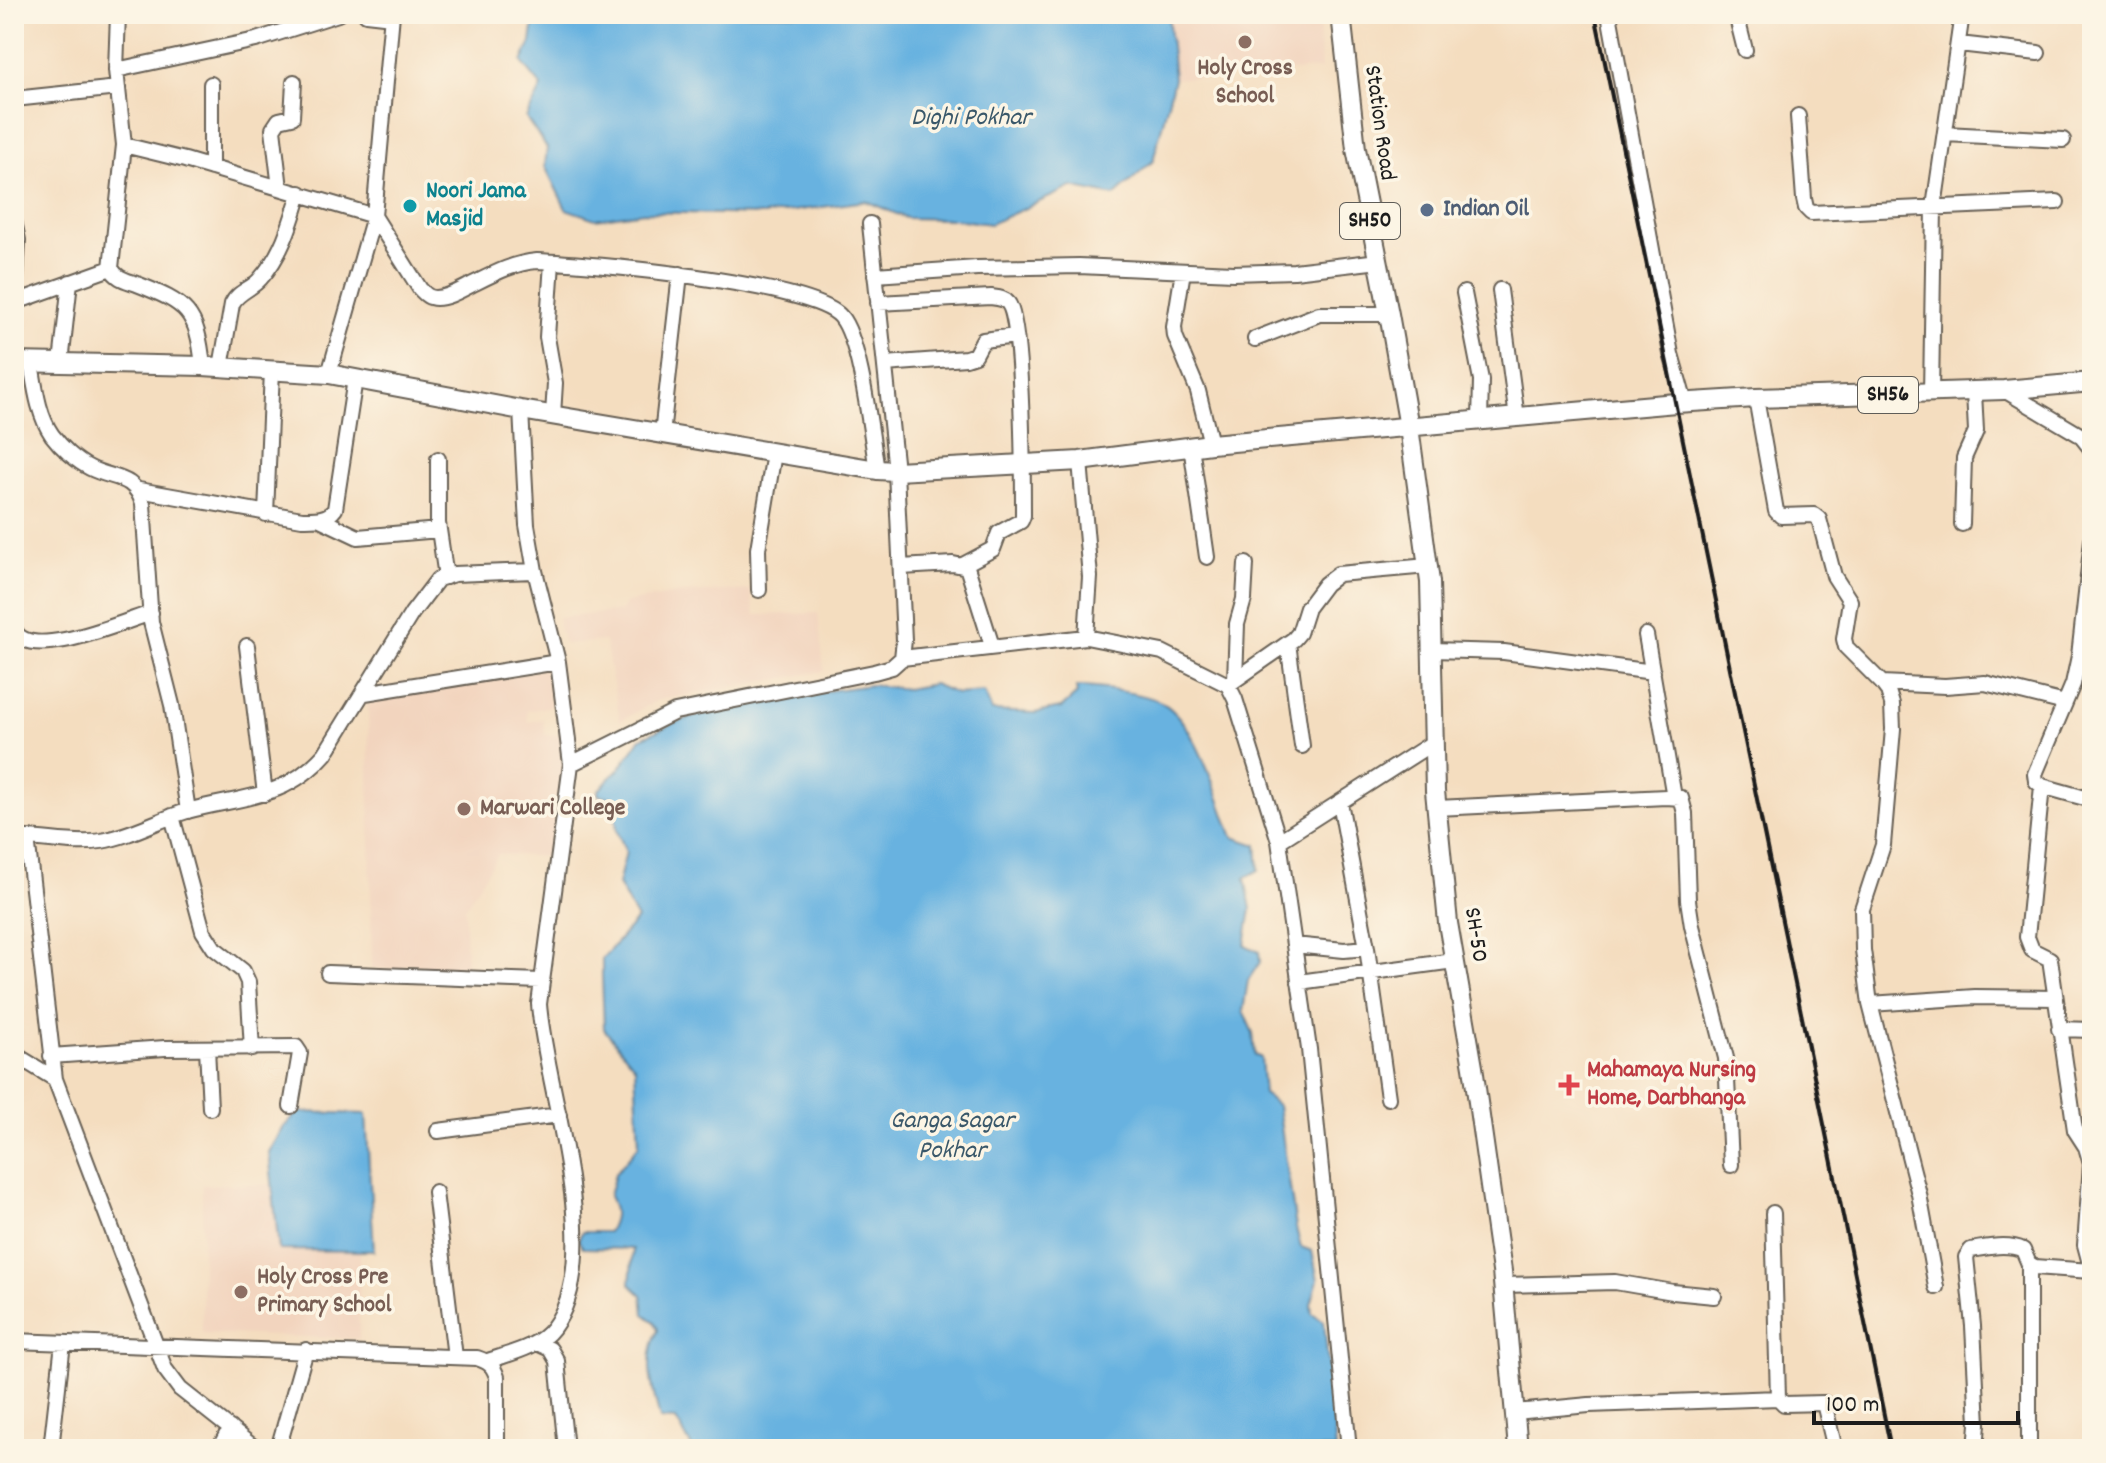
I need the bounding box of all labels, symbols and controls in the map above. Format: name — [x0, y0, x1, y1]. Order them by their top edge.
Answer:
marker: Holy Cross School — [1236, 33, 1254, 51]
place label: Holy Cross School — [1197, 52, 1293, 114]
street label: Station Road — [1354, 63, 1404, 183]
water label: Dighi Pokhar — [911, 100, 1034, 137]
place label: Noori Jama Masjid — [426, 175, 526, 237]
place label: Indian Oil — [1443, 193, 1529, 227]
marker: Noori Jama Masjid — [401, 197, 419, 215]
marker: Indian Oil — [1418, 201, 1436, 219]
road number: SH50 — [1340, 203, 1400, 239]
road number: SH56 — [1858, 377, 1918, 413]
place label: Marwari College — [480, 792, 626, 826]
marker: Marwari College — [455, 800, 473, 818]
street label: SH-50 — [1454, 905, 1496, 965]
place label: Mahamaya Nursing Home, Darbhanga — [1587, 1054, 1756, 1116]
marker: Mahamaya Nursing Home, Darbhanga — [1558, 1074, 1580, 1096]
water label: Ganga Sagar Pokhar — [890, 1103, 1017, 1170]
place label: Holy Cross Pre Primary School — [257, 1261, 392, 1323]
marker: Holy Cross Pre Primary School — [232, 1283, 250, 1301]
scale bar — [1814, 1375, 2018, 1425]
text: 100 m — [1826, 1389, 1879, 1423]

